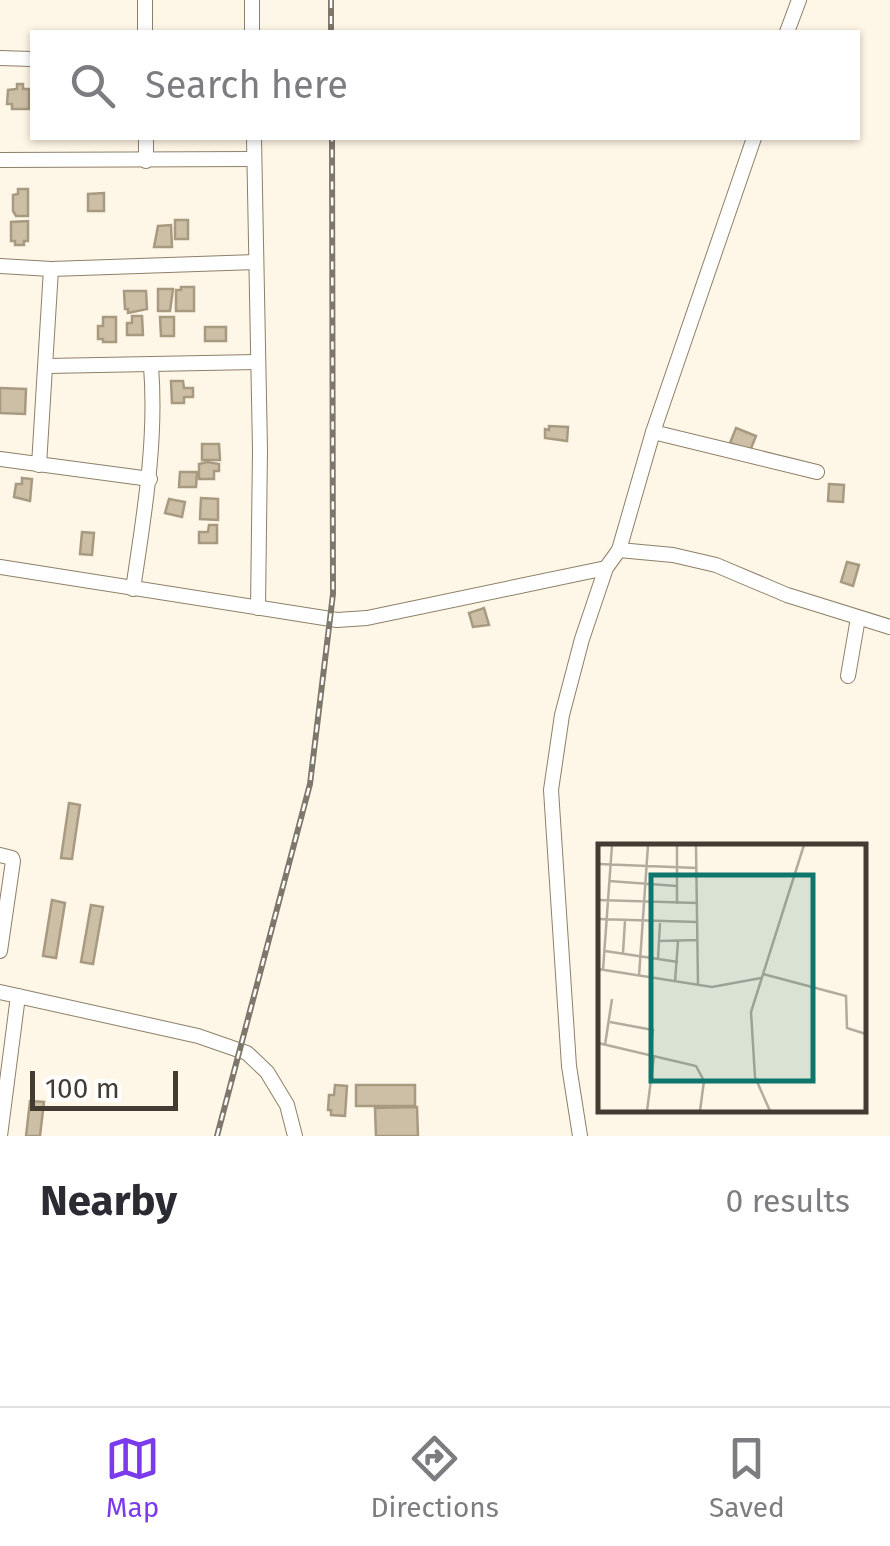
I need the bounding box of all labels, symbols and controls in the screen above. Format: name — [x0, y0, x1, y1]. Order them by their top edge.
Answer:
search box — [30, 30, 860, 140]
icon: search — [65, 58, 120, 113]
text: Search here — [145, 62, 348, 108]
inset map — [598, 844, 865, 1111]
scale bar — [30, 1066, 178, 1110]
text: 100 m — [45, 1072, 120, 1105]
text: Nearby — [40, 1176, 177, 1226]
text: 0 results — [725, 1182, 850, 1220]
tab: Map — [105, 1431, 160, 1524]
tab: Directions — [370, 1431, 499, 1524]
tab: Saved — [709, 1431, 785, 1524]

